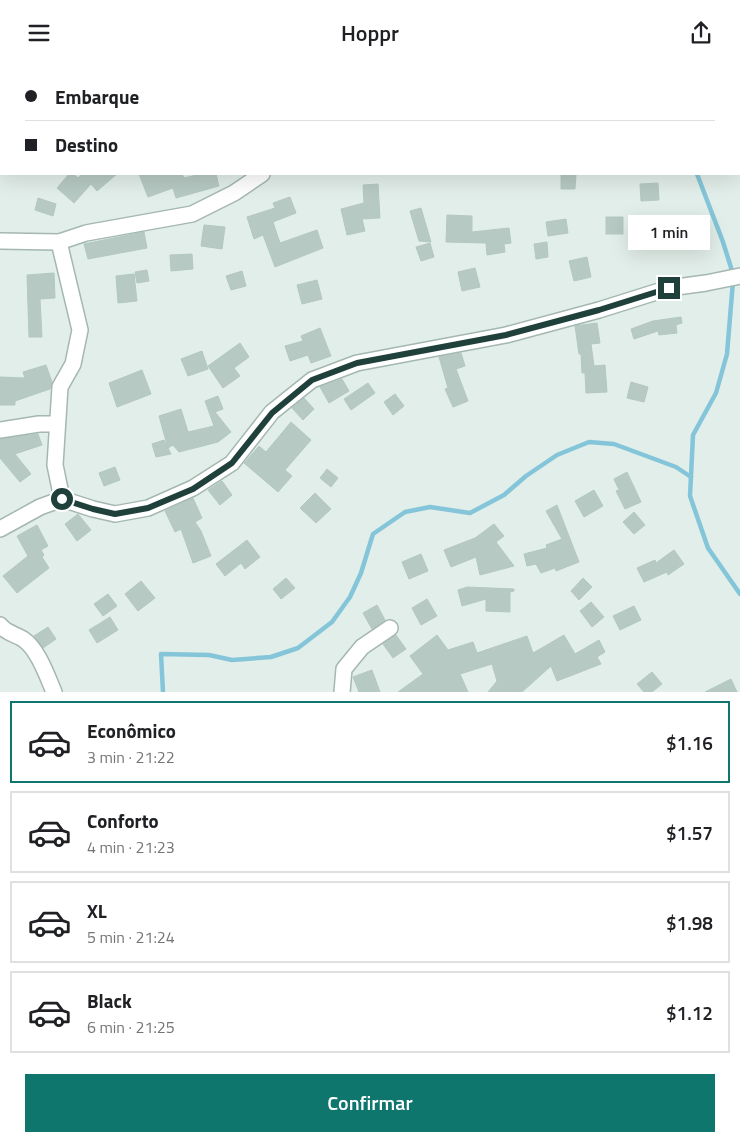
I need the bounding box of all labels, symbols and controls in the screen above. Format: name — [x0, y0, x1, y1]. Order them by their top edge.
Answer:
text: Hoppr — [341, 16, 399, 50]
icon: menu — [25, 19, 53, 47]
icon: share — [687, 19, 715, 47]
text: Embarque — [55, 82, 139, 111]
text: Destino — [55, 130, 118, 159]
callout: 1 min — [628, 215, 710, 251]
text: 1 min — [650, 220, 688, 244]
route end — [658, 277, 680, 299]
route start — [51, 488, 73, 510]
text: Econômico — [87, 716, 176, 745]
icon: car — [27, 720, 72, 765]
text: $1.16 — [666, 728, 713, 757]
text: 3 min · 21:22 — [87, 745, 175, 769]
text: Conforto — [87, 806, 159, 835]
icon: car — [27, 810, 72, 855]
text: $1.57 — [666, 818, 713, 847]
text: 4 min · 21:23 — [87, 835, 175, 859]
text: XL — [87, 896, 107, 925]
icon: car — [27, 900, 72, 945]
text: $1.98 — [666, 908, 713, 937]
text: 5 min · 21:24 — [87, 925, 175, 949]
text: Black — [87, 986, 132, 1015]
icon: car — [27, 990, 72, 1035]
text: $1.12 — [666, 998, 713, 1027]
text: 6 min · 21:25 — [87, 1015, 175, 1039]
button: Confirmar — [25, 1074, 715, 1132]

